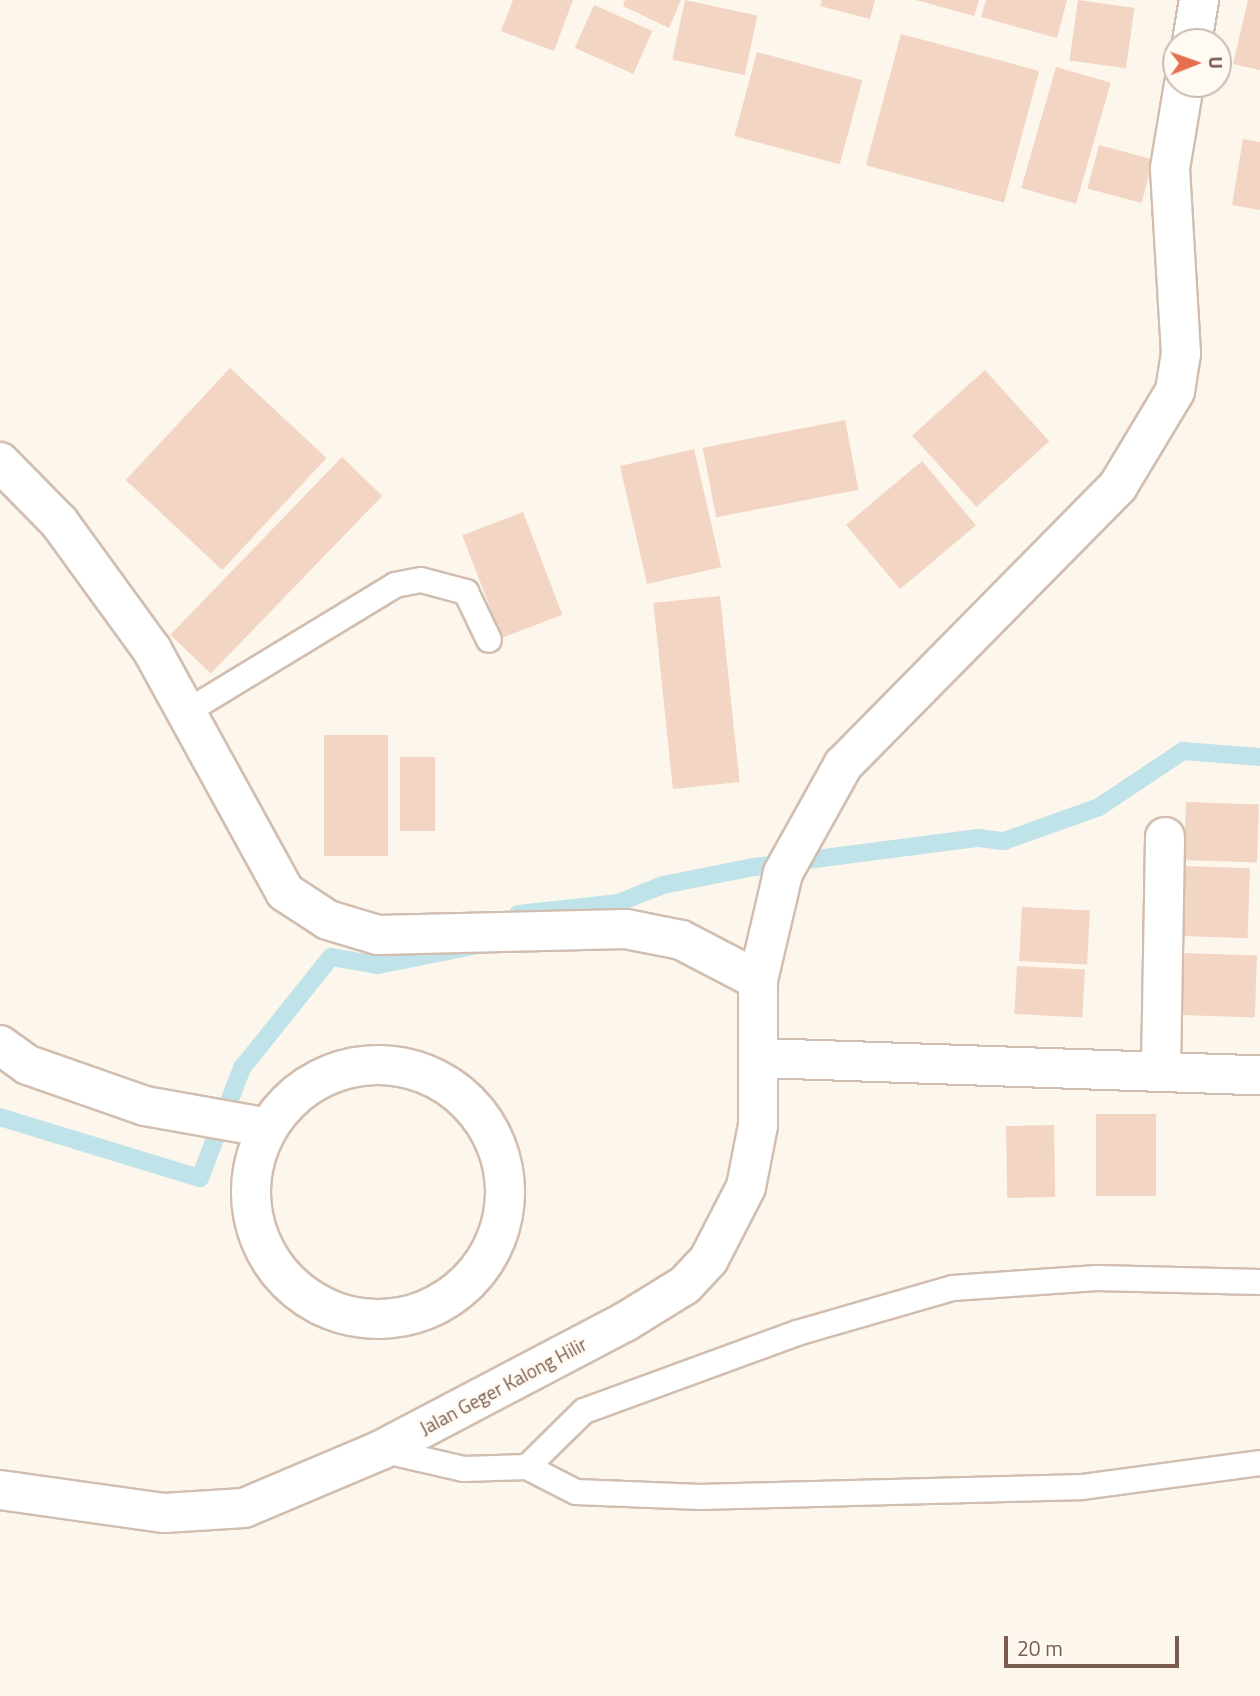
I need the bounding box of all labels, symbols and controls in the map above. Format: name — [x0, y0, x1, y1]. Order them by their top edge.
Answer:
north arrow — [1162, 28, 1232, 98]
text: U — [1202, 56, 1231, 69]
street label: Jalan Geger Kalong Hilir — [416, 1332, 590, 1440]
scale bar — [1008, 1622, 1183, 1666]
text: 20 m — [1017, 1632, 1063, 1664]

